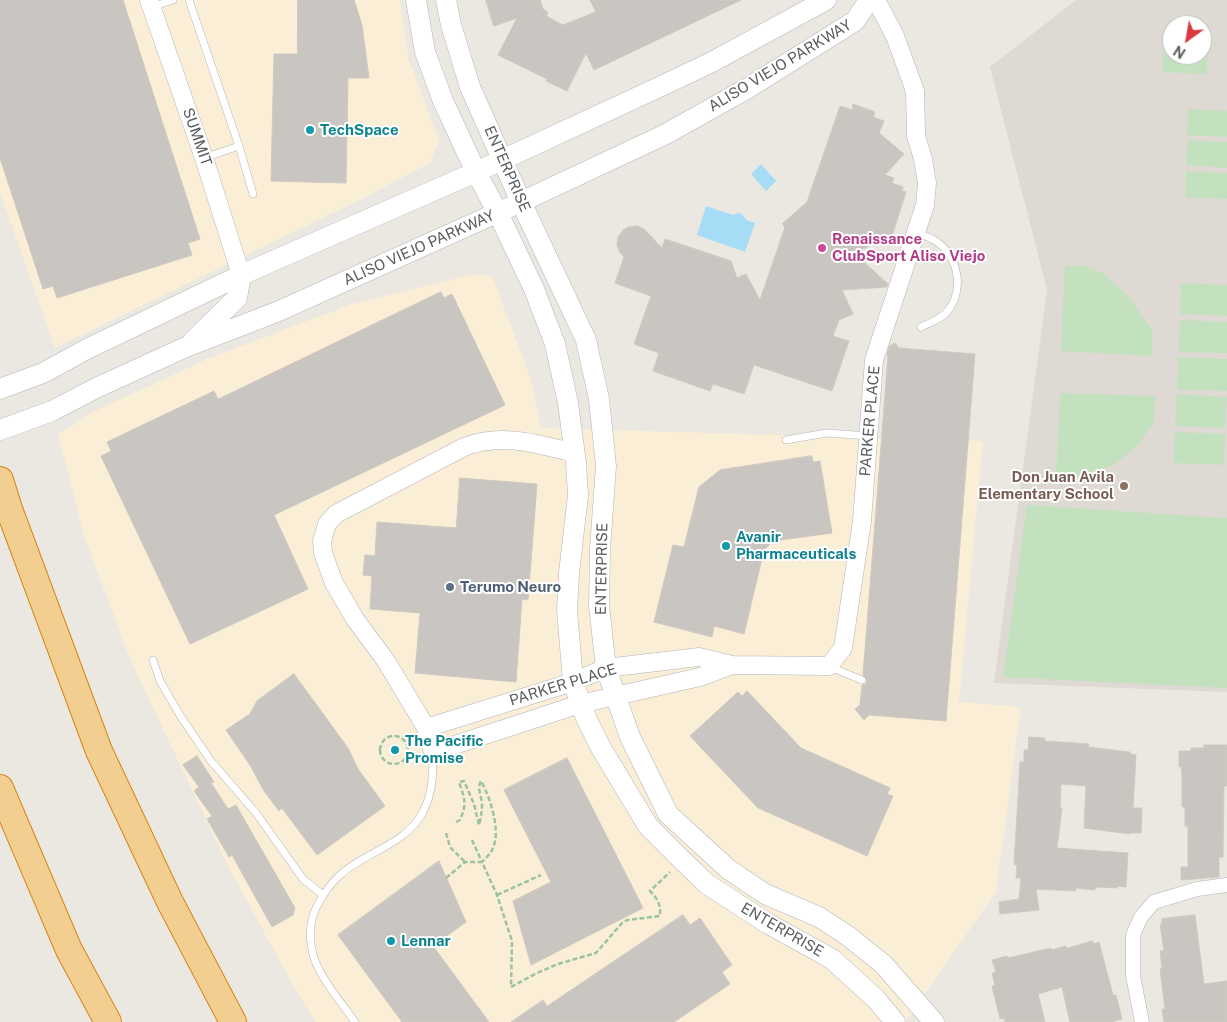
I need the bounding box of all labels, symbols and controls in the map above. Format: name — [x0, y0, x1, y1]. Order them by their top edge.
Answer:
north arrow — [1162, 15, 1212, 65]
street label: ALISO VIEJO PARKWAY — [705, 16, 855, 116]
text: N — [1171, 42, 1188, 62]
street label: SUMMIT — [179, 106, 215, 168]
place label: TechSpace — [320, 121, 399, 139]
street label: ENTERPRISE — [480, 123, 534, 215]
marker: TechSpace — [304, 124, 316, 136]
street label: ALISO VIEJO PARKWAY — [341, 207, 497, 289]
place label: Renaissance ClubSport Aliso Viejo — [832, 230, 985, 265]
marker: Renaissance ClubSport Aliso Viejo — [816, 242, 828, 254]
street label: PARKER PLACE — [856, 365, 884, 477]
place label: Don Juan Avila Elementary School — [978, 468, 1114, 503]
marker: Don Juan Avila Elementary School — [1118, 480, 1130, 492]
street label: ENTERPRISE — [592, 523, 612, 615]
place label: Avanir Pharmaceuticals — [736, 528, 856, 563]
marker: Avanir Pharmaceuticals — [720, 540, 732, 552]
place label: Terumo Neuro — [460, 578, 561, 596]
marker: Terumo Neuro — [444, 581, 456, 593]
street label: PARKER PLACE — [507, 660, 619, 710]
place label: The Pacific Promise — [405, 732, 484, 767]
marker: The Pacific Promise — [389, 744, 401, 756]
street label: ENTERPRISE — [737, 899, 827, 961]
place label: Lennar — [401, 932, 451, 950]
marker: Lennar — [385, 935, 397, 947]

